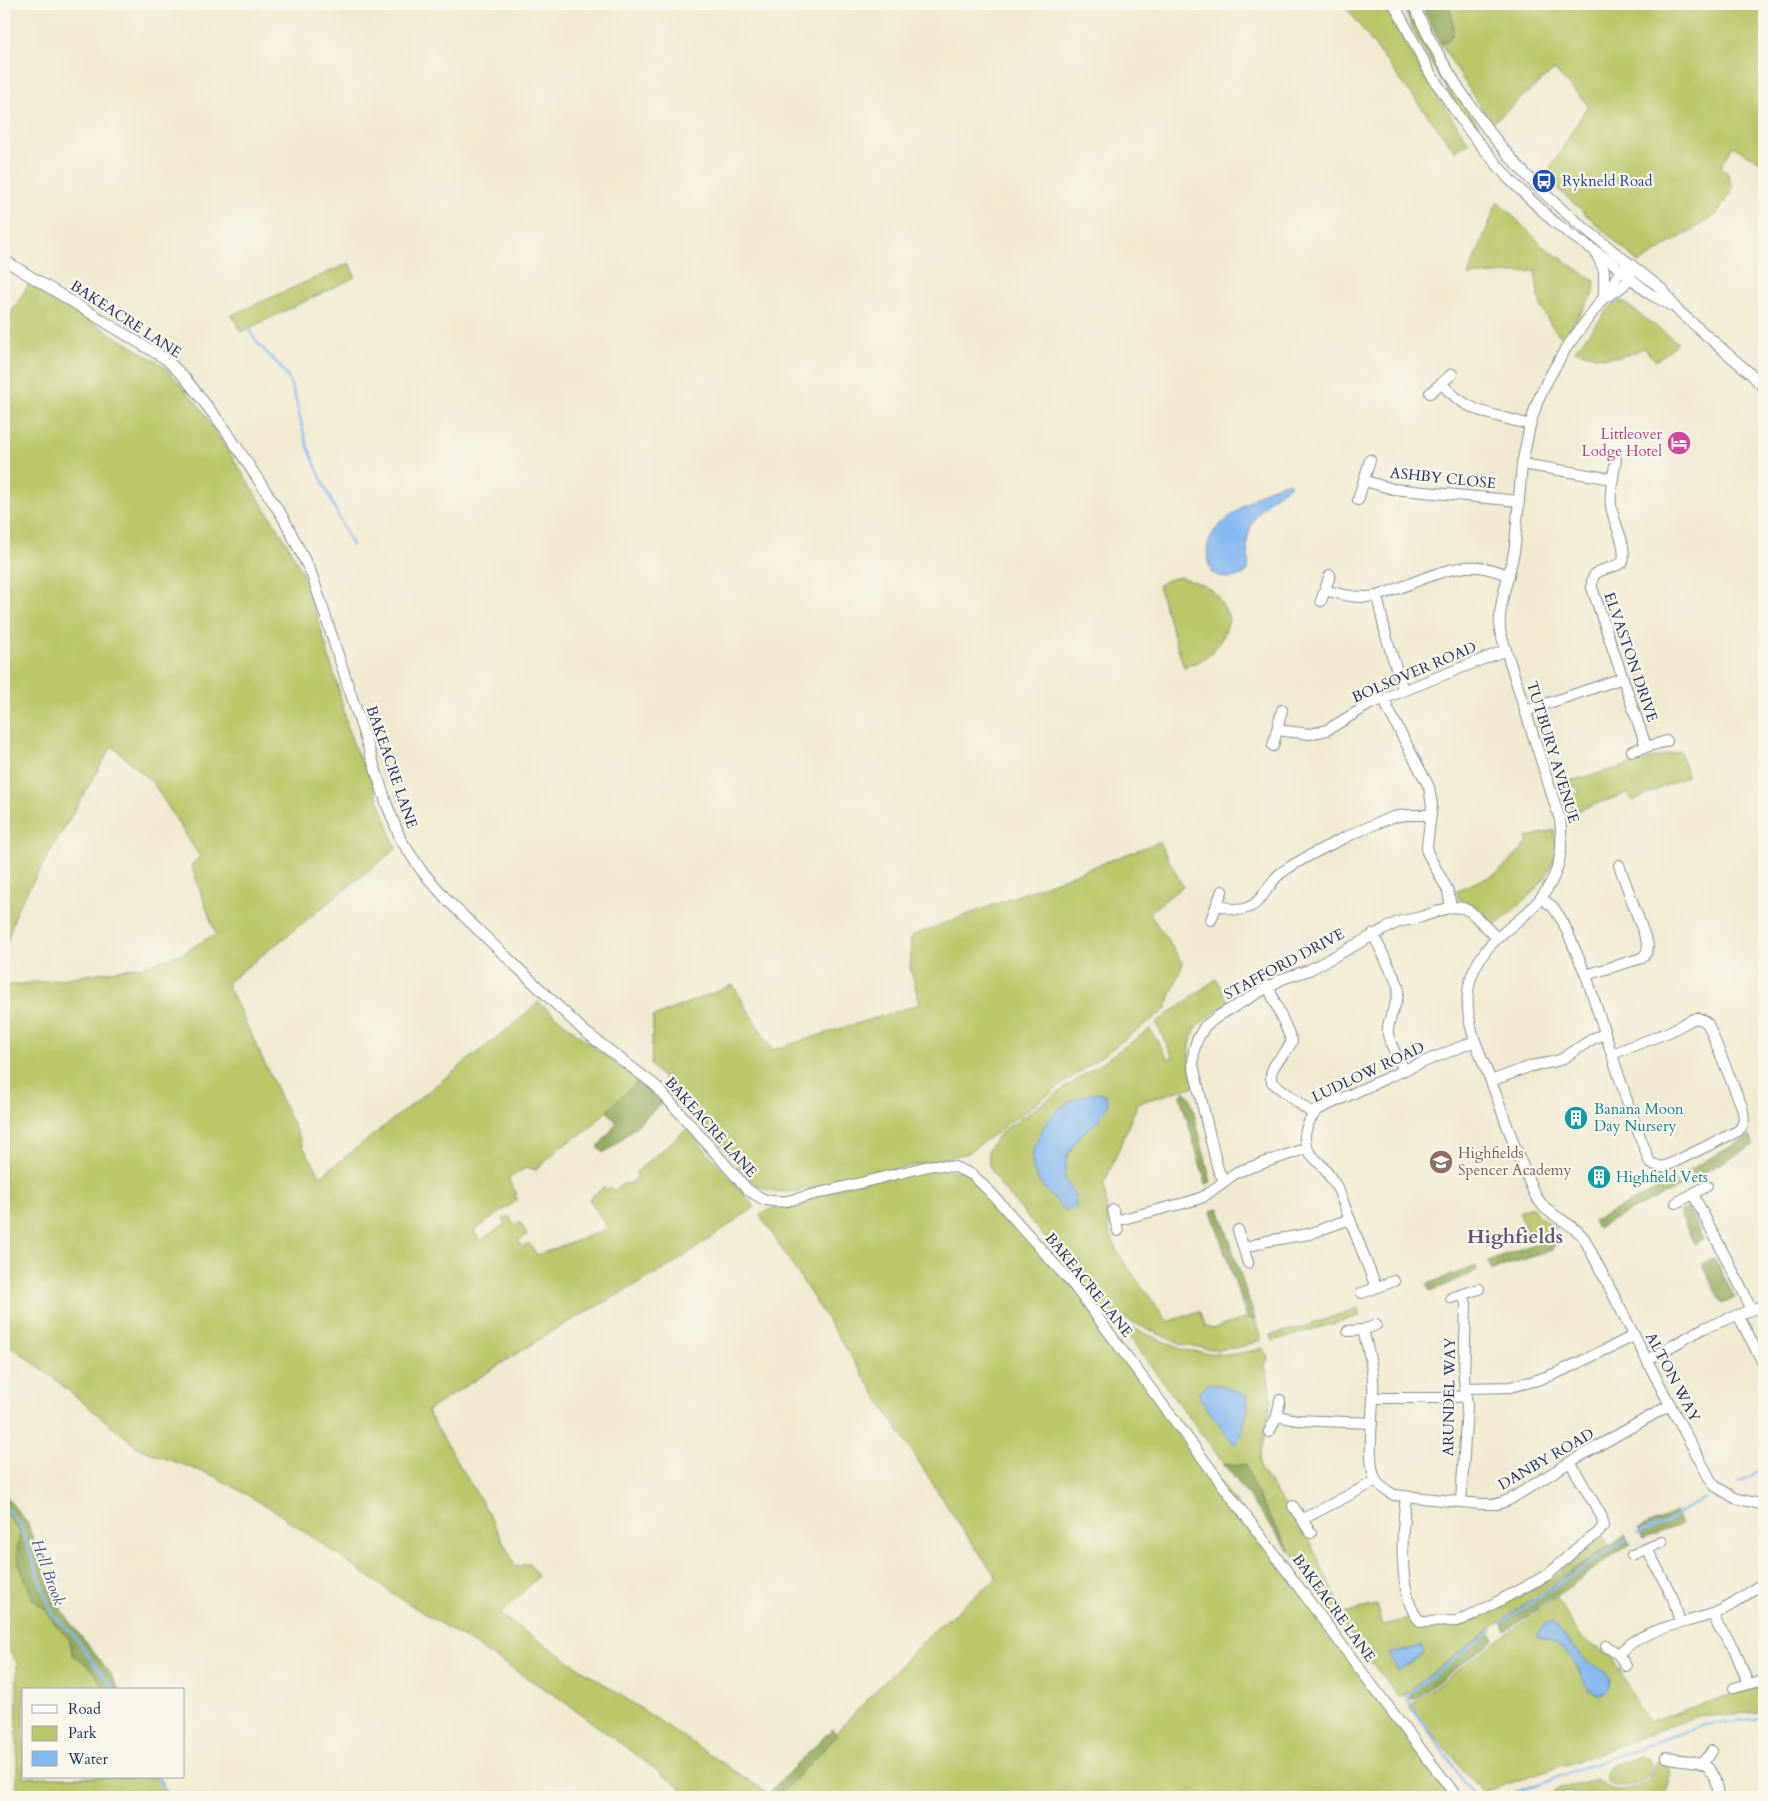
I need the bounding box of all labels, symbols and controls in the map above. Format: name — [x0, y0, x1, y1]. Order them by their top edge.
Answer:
bus stop icon: Rykneld Road — [1531, 168, 1557, 194]
place label: Rykneld Road — [1562, 171, 1652, 191]
street label: BAKEACRE LANE — [66, 276, 186, 362]
place label: Littleover Lodge Hotel — [1582, 424, 1663, 461]
hotel icon: Littleover Lodge Hotel — [1666, 430, 1692, 456]
street label: ASHBY CLOSE — [1389, 462, 1497, 494]
street label: ELVASTON DRIVE — [1599, 589, 1663, 725]
street label: BOLSOVER ROAD — [1349, 637, 1479, 707]
street label: TUTBURY AVENUE — [1522, 679, 1584, 825]
street label: BAKEACRE LANE — [362, 703, 422, 831]
street label: STAFFORD DRIVE — [1220, 924, 1348, 1004]
street label: LUDLOW ROAD — [1308, 1037, 1428, 1107]
street label: BAKEACRE LANE — [660, 1072, 762, 1182]
place label: Banana Moon Day Nursery — [1594, 1099, 1684, 1136]
building icon: Banana Moon Day Nursery — [1563, 1105, 1589, 1131]
place label: Highfields Spencer Academy — [1458, 1143, 1571, 1180]
school or university icon: Highfields Spencer Academy — [1428, 1149, 1454, 1175]
building icon: Highfield Vets — [1586, 1164, 1612, 1190]
place label: Highfield Vets — [1616, 1167, 1708, 1187]
district label: Highfields — [1467, 1223, 1563, 1250]
street label: BAKEACRE LANE — [1041, 1229, 1137, 1341]
street label: ALTON WAY — [1641, 1329, 1705, 1426]
street label: ARUNDEL WAY — [1438, 1336, 1460, 1457]
street label: DANBY ROAD — [1495, 1424, 1597, 1494]
water label: Hell Brook — [26, 1536, 70, 1609]
street label: BAKEACRE LANE — [1288, 1550, 1380, 1666]
legend — [22, 1688, 185, 1778]
text: Road — [68, 1699, 101, 1719]
text: Park — [68, 1723, 97, 1743]
text: Water — [67, 1749, 109, 1769]

